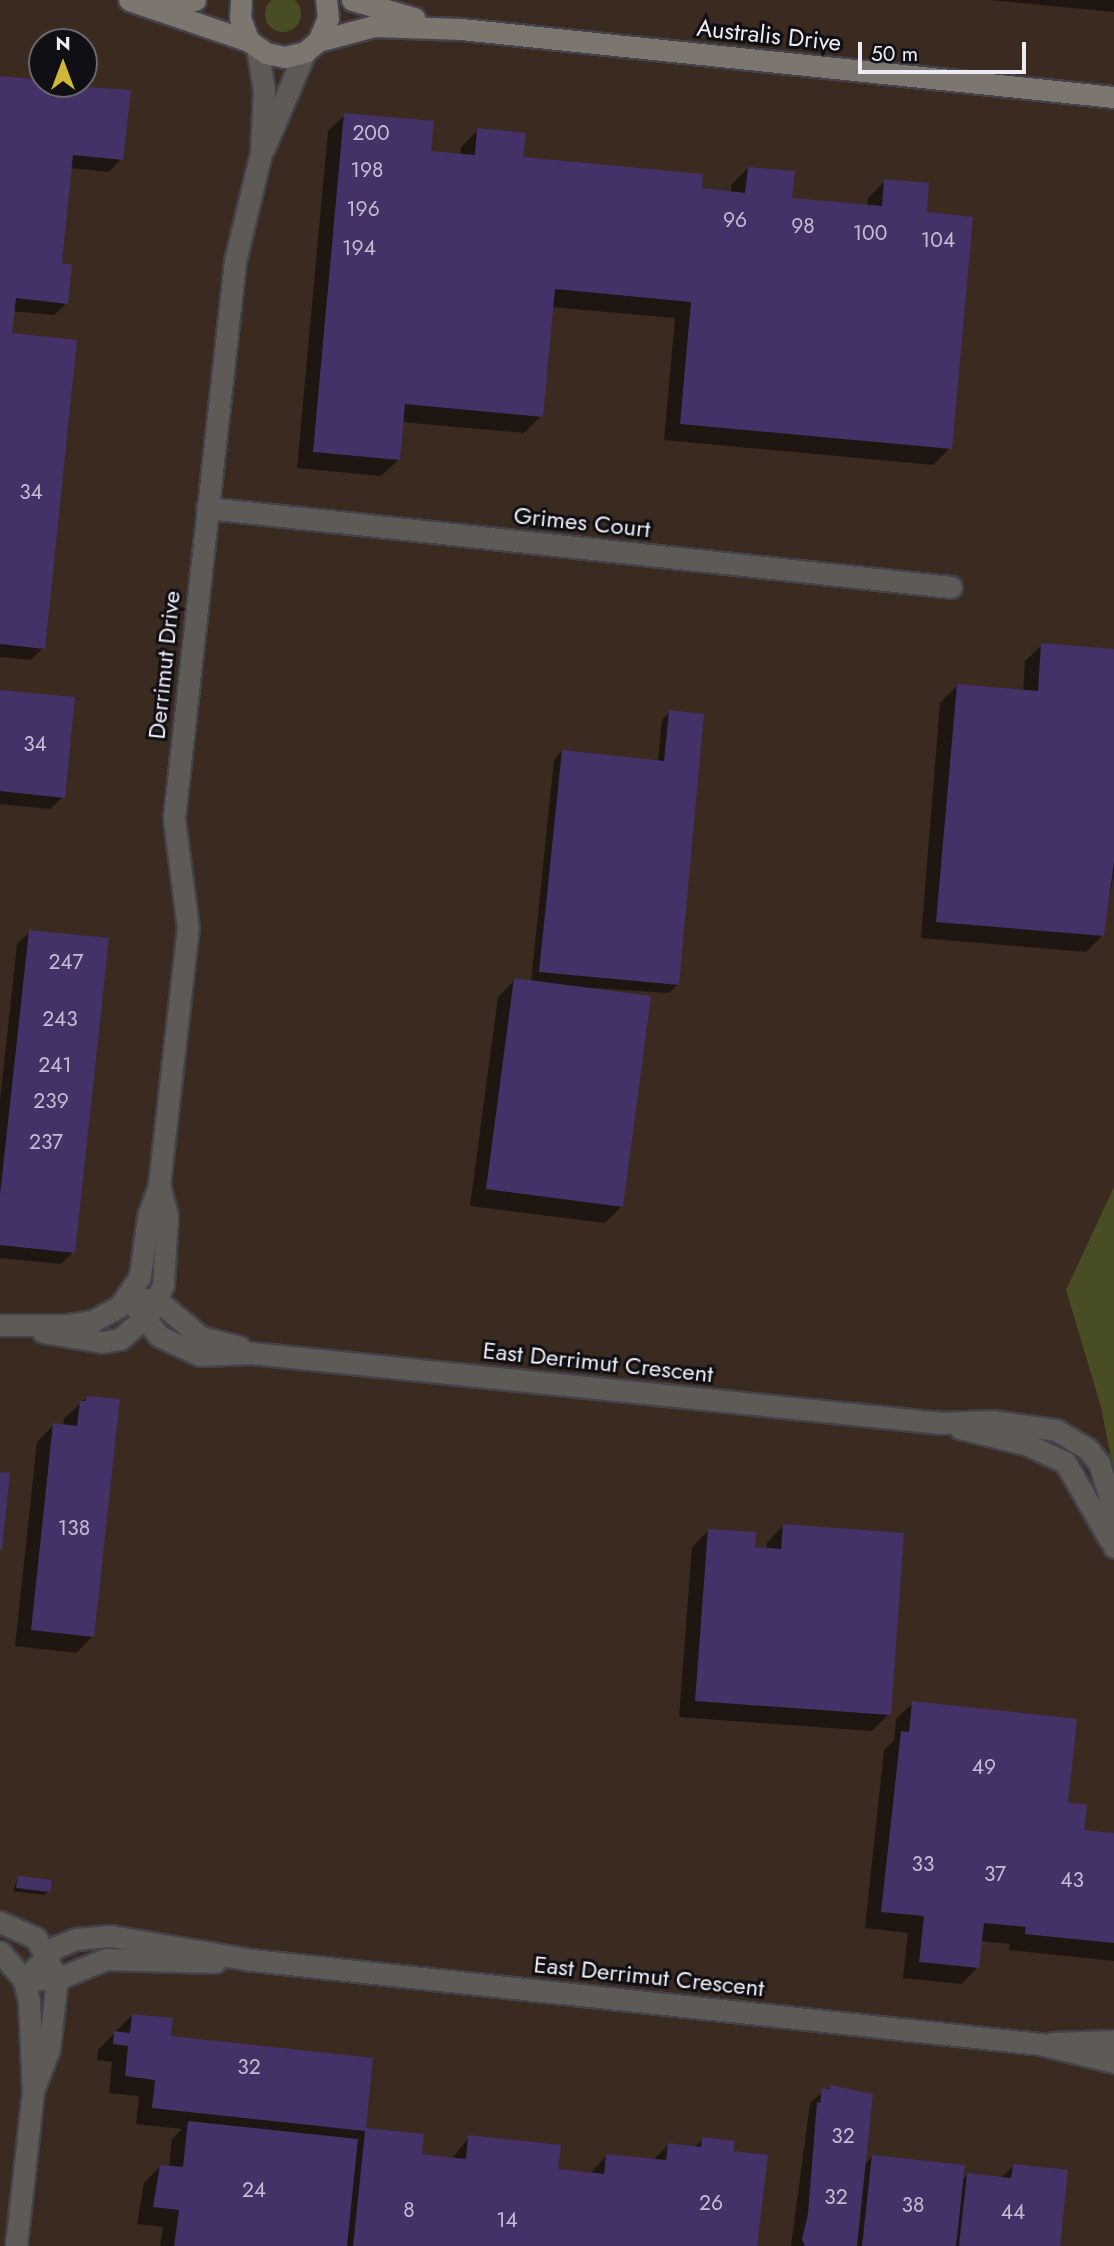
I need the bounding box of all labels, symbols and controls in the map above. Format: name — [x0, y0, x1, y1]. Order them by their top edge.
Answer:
street label: Australis Drive — [695, 13, 843, 57]
north arrow — [28, 28, 98, 98]
scale bar — [862, 28, 1030, 72]
text: N — [55, 30, 71, 57]
text: 50 m — [871, 39, 918, 69]
house number: 200 — [352, 120, 390, 146]
house number: 198 — [350, 157, 384, 183]
house number: 196 — [346, 196, 380, 222]
house number: 96 — [723, 207, 747, 233]
house number: 98 — [791, 213, 815, 239]
house number: 100 — [853, 220, 887, 246]
house number: 104 — [921, 227, 955, 253]
house number: 194 — [342, 235, 376, 261]
house number: 34 — [19, 479, 43, 505]
street label: Grimes Court — [512, 501, 652, 543]
street label: Derrimut Drive — [142, 589, 186, 741]
house number: 34 — [23, 731, 47, 757]
house number: 247 — [48, 949, 84, 975]
house number: 243 — [42, 1006, 78, 1032]
house number: 241 — [38, 1052, 72, 1078]
house number: 239 — [33, 1088, 69, 1114]
house number: 237 — [29, 1129, 63, 1155]
street label: East Derrimut Crescent — [481, 1336, 715, 1388]
house number: 138 — [58, 1515, 90, 1541]
house number: 49 — [972, 1754, 996, 1780]
house number: 33 — [912, 1851, 934, 1877]
house number: 37 — [984, 1861, 1006, 1887]
house number: 43 — [1060, 1867, 1084, 1893]
street label: East Derrimut Crescent — [532, 1950, 766, 2002]
house number: 32 — [237, 2054, 261, 2080]
house number: 32 — [831, 2123, 855, 2149]
house number: 24 — [242, 2177, 266, 2203]
house number: 32 — [824, 2184, 848, 2210]
house number: 26 — [699, 2190, 723, 2216]
house number: 38 — [902, 2192, 924, 2218]
house number: 8 — [403, 2197, 415, 2223]
house number: 44 — [1001, 2199, 1025, 2225]
house number: 14 — [496, 2207, 518, 2233]

